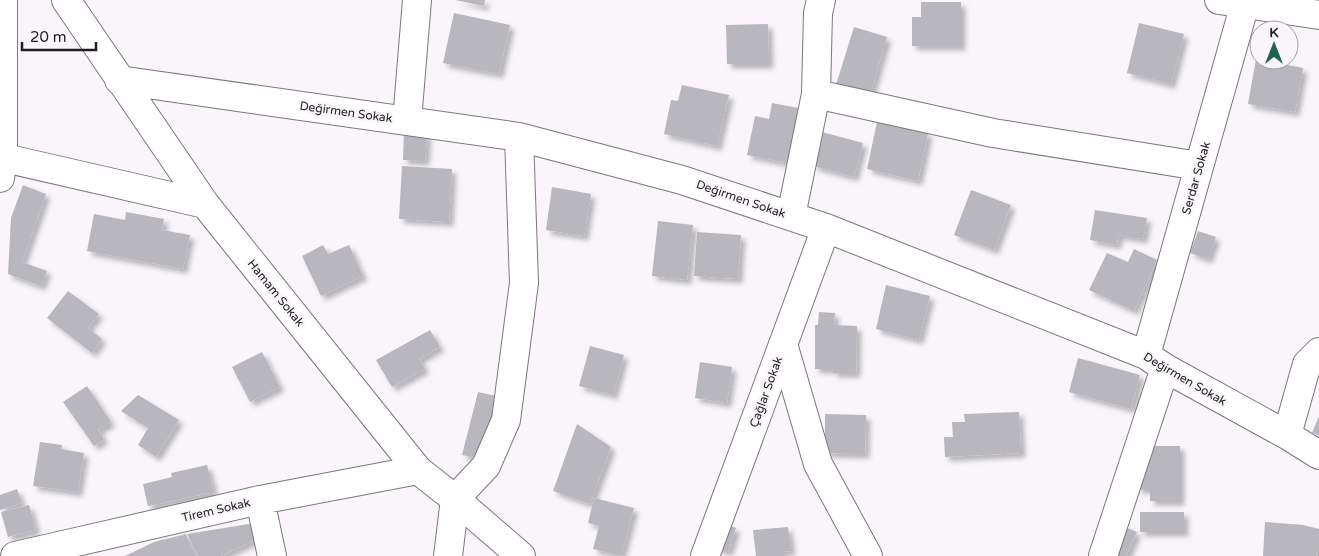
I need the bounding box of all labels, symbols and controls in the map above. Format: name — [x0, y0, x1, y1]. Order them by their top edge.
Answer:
scale bar — [22, 20, 96, 52]
north arrow — [1249, 20, 1299, 70]
text: K — [1269, 24, 1279, 41]
text: 20 m — [30, 28, 67, 46]
street label: Değirmen Sokak — [299, 99, 394, 125]
street label: Serdar Sokak — [1179, 140, 1213, 216]
street label: Değirmen Sokak — [695, 177, 788, 221]
street label: Hamam Sokak — [245, 257, 308, 330]
street label: Değirmen Sokak — [1141, 350, 1229, 409]
street label: Çağlar Sokak — [747, 354, 785, 429]
street label: Tirem Sokak — [180, 495, 252, 525]

